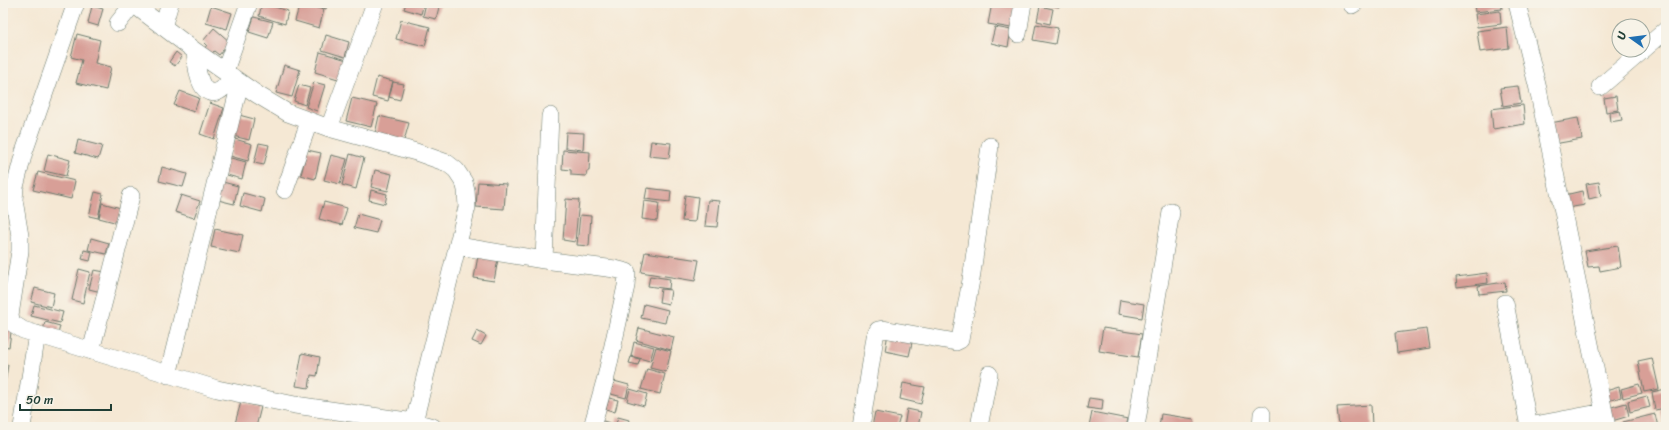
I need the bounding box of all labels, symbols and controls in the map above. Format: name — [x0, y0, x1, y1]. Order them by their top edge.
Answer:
north arrow — [1611, 18, 1651, 58]
text: U — [1612, 29, 1632, 42]
scale bar — [20, 386, 111, 412]
text: 50 m — [26, 389, 53, 411]

